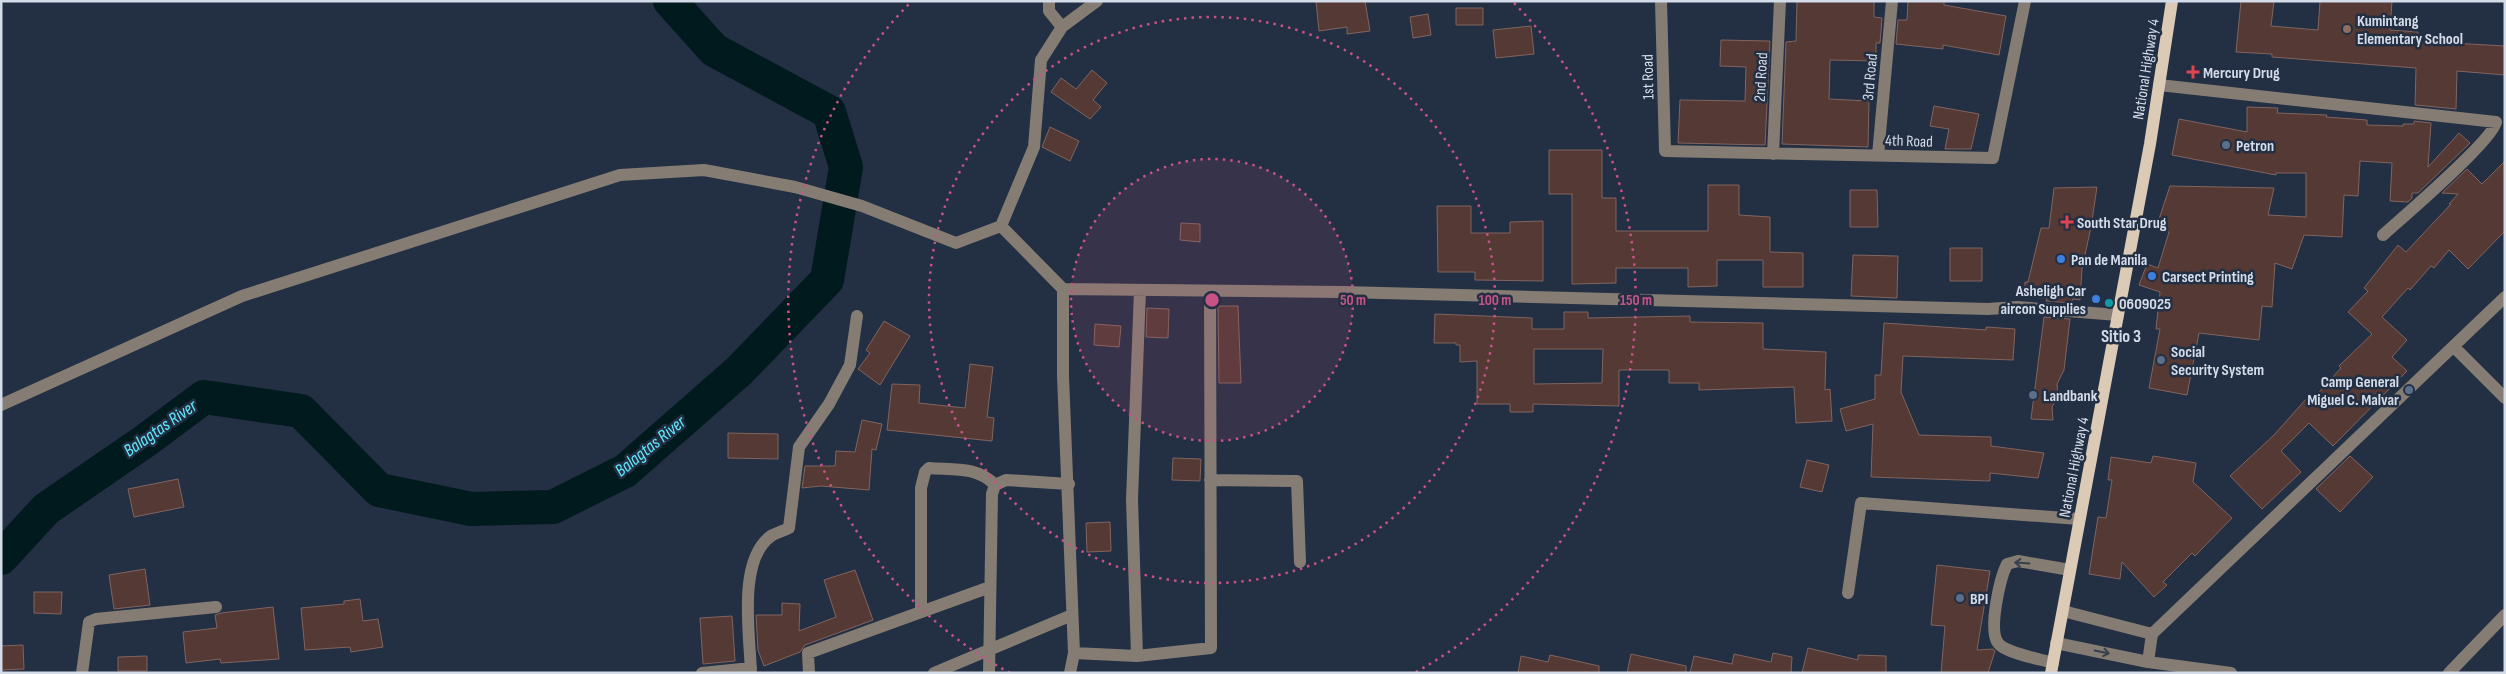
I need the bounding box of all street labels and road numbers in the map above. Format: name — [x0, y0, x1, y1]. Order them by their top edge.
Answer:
street label: National Highway 4 — [2129, 17, 2164, 121]
street label: 2nd Road — [1751, 52, 1772, 102]
street label: 3rd Road — [1859, 53, 1882, 101]
street label: 1st Road — [1639, 54, 1658, 100]
street label: 4th Road — [1885, 131, 1933, 152]
street label: National Highway 4 — [2055, 415, 2094, 519]

